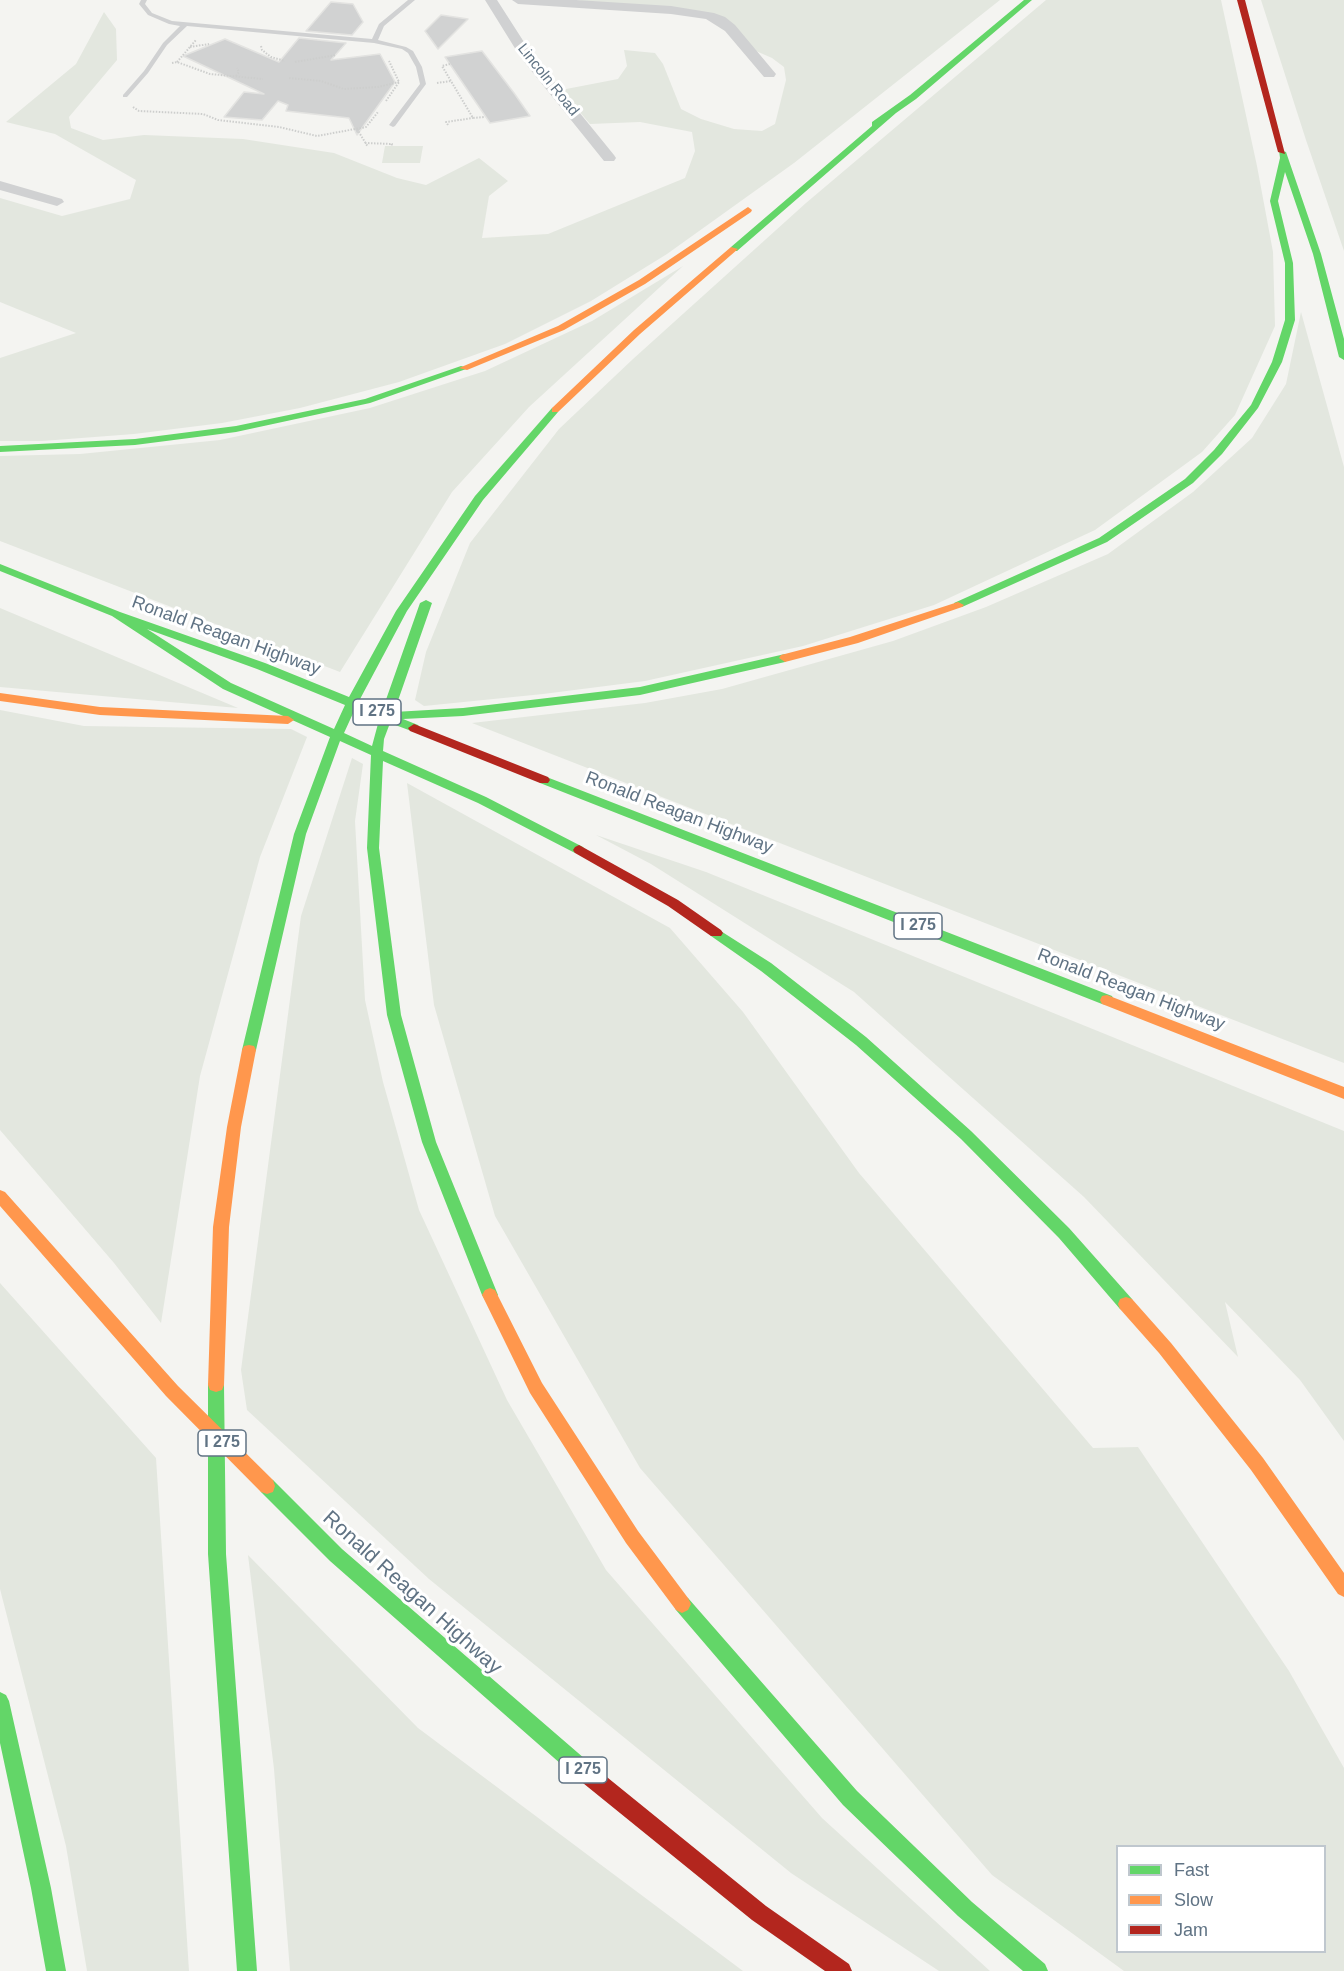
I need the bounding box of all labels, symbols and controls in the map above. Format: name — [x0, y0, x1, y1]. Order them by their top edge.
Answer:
street label: Lincoln Road — [513, 40, 583, 120]
street label: Ronald Reagan Highway — [129, 592, 323, 680]
road number: I 275 — [353, 699, 401, 725]
street label: Ronald Reagan Highway — [582, 767, 776, 859]
road number: I 275 — [894, 913, 942, 939]
street label: Ronald Reagan Highway — [1034, 944, 1228, 1036]
road number: I 275 — [198, 1430, 246, 1456]
street label: Ronald Reagan Highway — [317, 1506, 507, 1680]
road number: I 275 — [559, 1757, 607, 1783]
legend — [1116, 1845, 1326, 1953]
text: Fast — [1174, 1860, 1209, 1880]
text: Slow — [1174, 1890, 1213, 1910]
text: Jam — [1174, 1920, 1208, 1940]

